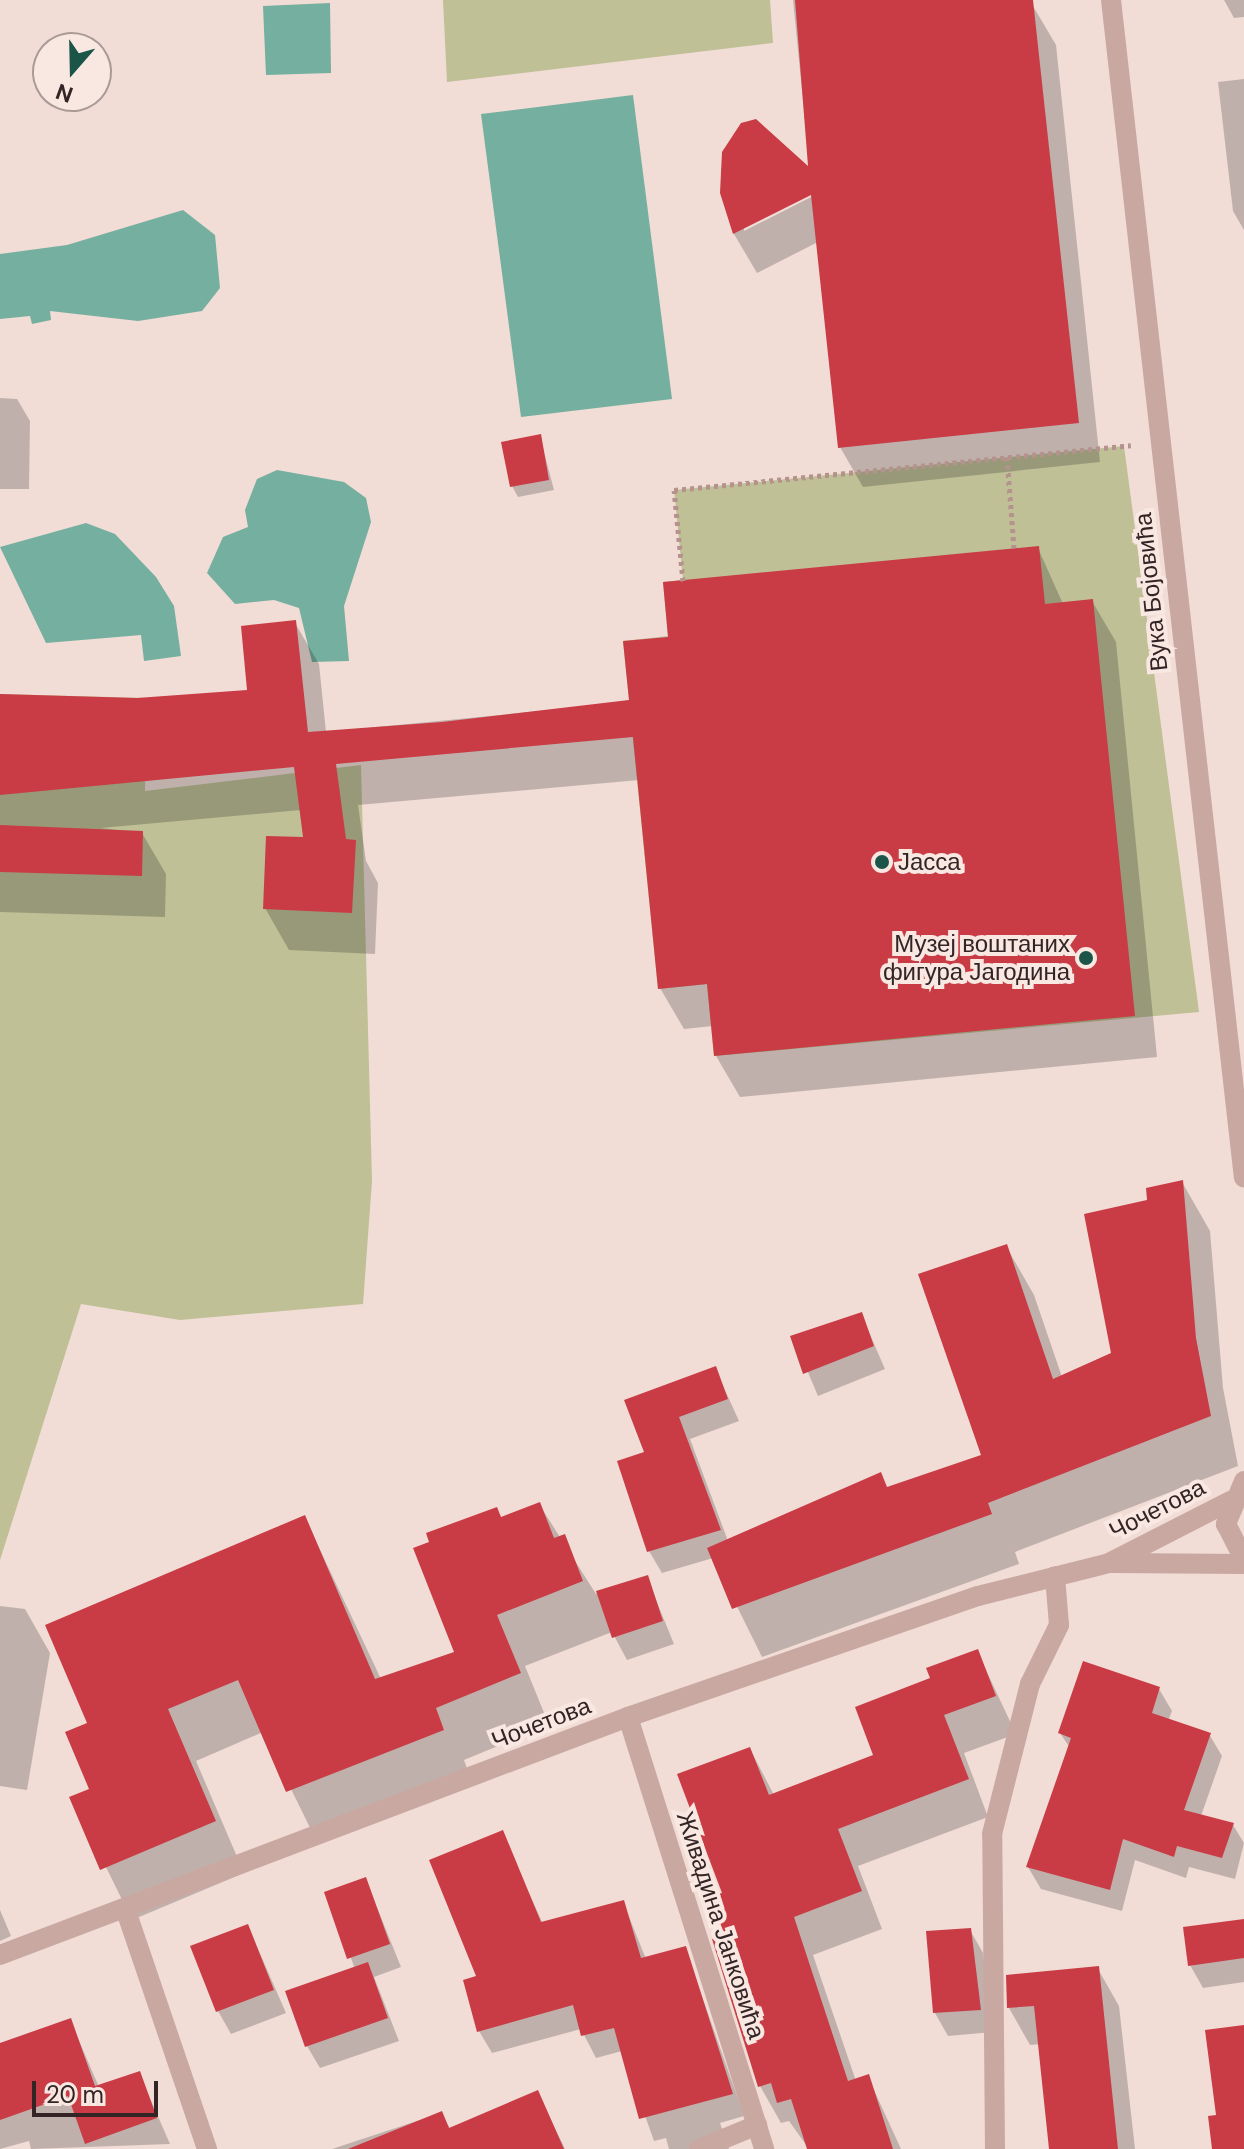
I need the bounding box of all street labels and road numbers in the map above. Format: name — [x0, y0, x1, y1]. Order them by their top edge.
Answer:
street label: Вука Бојовића — [1128, 511, 1174, 673]
street label: Чочетова — [1104, 1473, 1210, 1545]
street label: Чочетова — [487, 1691, 595, 1755]
street label: Живадина Јанковића — [671, 1808, 771, 2042]

